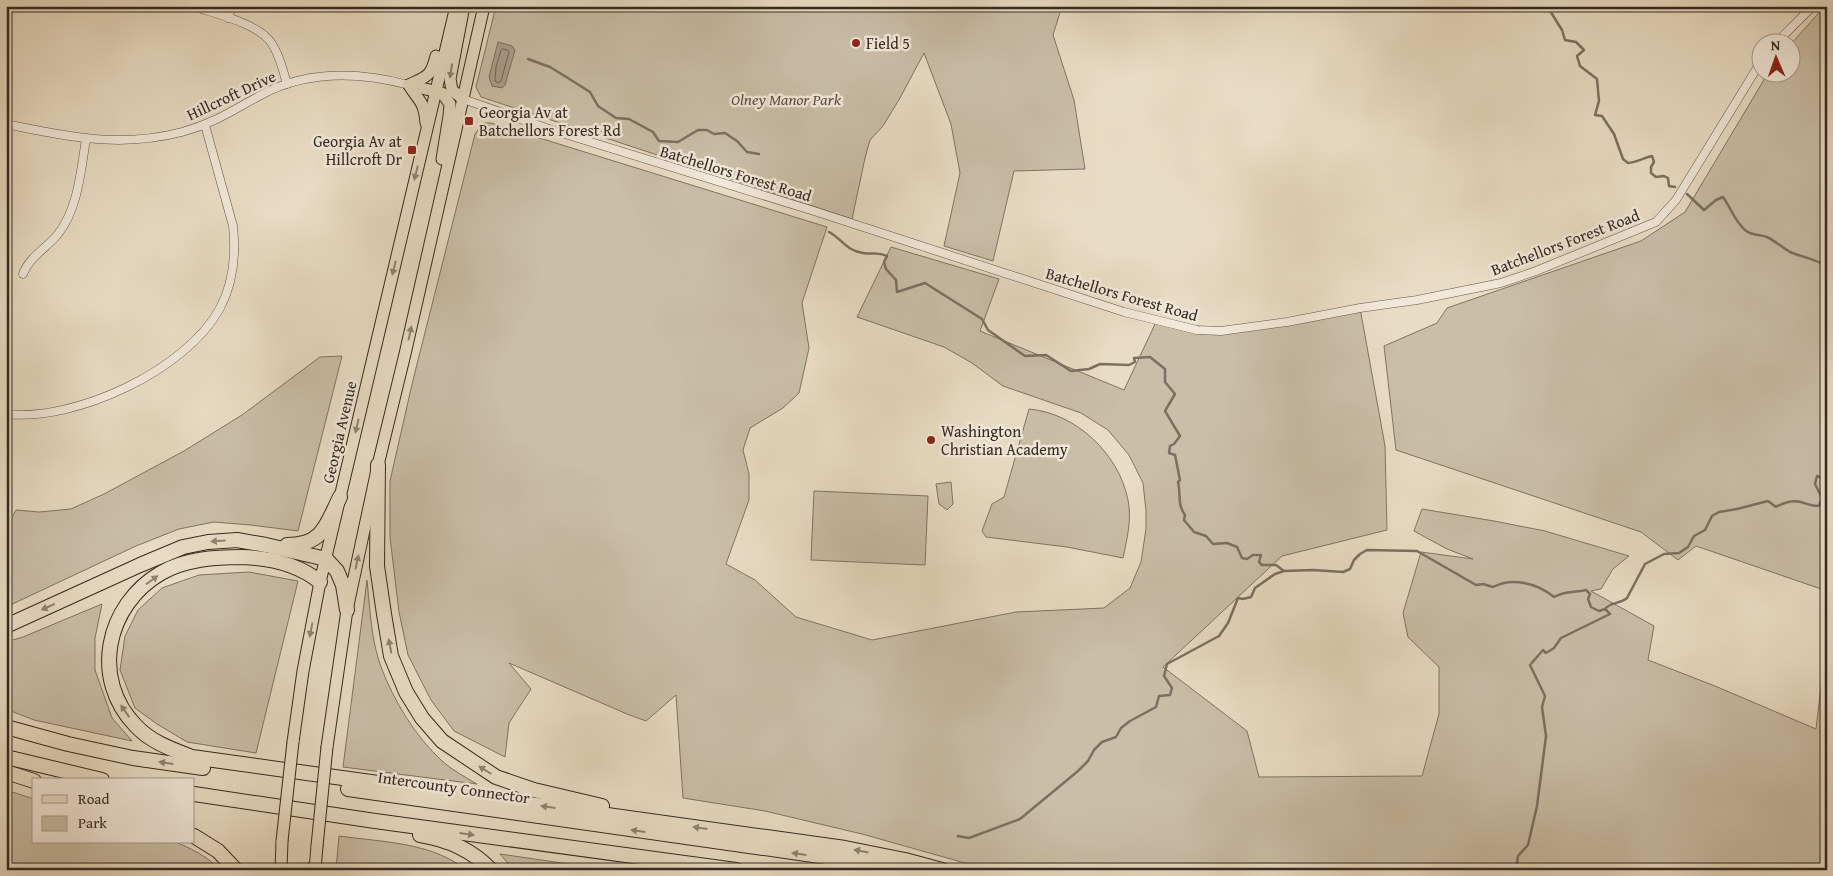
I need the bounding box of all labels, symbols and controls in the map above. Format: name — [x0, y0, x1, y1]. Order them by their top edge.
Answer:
place label: Field 5 — [866, 31, 910, 55]
north arrow — [1750, 32, 1800, 82]
text: N — [1771, 35, 1781, 55]
marker: Field 5 — [850, 37, 862, 49]
street label: Hillcroft Drive — [182, 64, 280, 126]
one-way arrow — [447, 64, 455, 80]
park label: Olney Manor Park — [731, 87, 842, 111]
place label: Georgia Av at Batchellors Forest Rd — [479, 100, 621, 142]
marker: Georgia Av at Batchellors Forest Rd — [463, 115, 475, 127]
place label: Georgia Av at Hillcroft Dr — [313, 129, 402, 171]
street label: Batchellors Forest Road — [657, 139, 815, 208]
marker: Georgia Av at Hillcroft Dr — [406, 144, 418, 156]
one-way arrow — [412, 165, 420, 180]
street label: Batchellors Forest Road — [1487, 202, 1643, 281]
one-way arrow — [389, 261, 397, 276]
street label: Batchellors Forest Road — [1043, 261, 1201, 327]
one-way arrow — [406, 326, 414, 341]
street label: Georgia Avenue — [316, 378, 362, 486]
one-way arrow — [353, 419, 361, 434]
place label: Washington Christian Academy — [941, 419, 1068, 461]
marker: Washington Christian Academy — [925, 434, 937, 446]
one-way arrow — [210, 538, 226, 546]
one-way arrow — [353, 555, 361, 570]
one-way arrow — [145, 575, 159, 585]
one-way arrow — [41, 603, 55, 611]
one-way arrow — [307, 623, 315, 639]
one-way arrow — [385, 637, 393, 653]
one-way arrow — [120, 705, 130, 718]
one-way arrow — [157, 758, 173, 766]
street label: Intercounty Connector — [376, 764, 532, 810]
one-way arrow — [479, 766, 492, 775]
legend — [32, 778, 195, 844]
text: Road — [78, 788, 109, 809]
one-way arrow — [540, 803, 556, 811]
text: Park — [78, 812, 107, 833]
one-way arrow — [692, 824, 708, 832]
one-way arrow — [630, 827, 646, 835]
one-way arrow — [459, 830, 475, 838]
one-way arrow — [852, 847, 868, 855]
one-way arrow — [791, 849, 807, 857]

